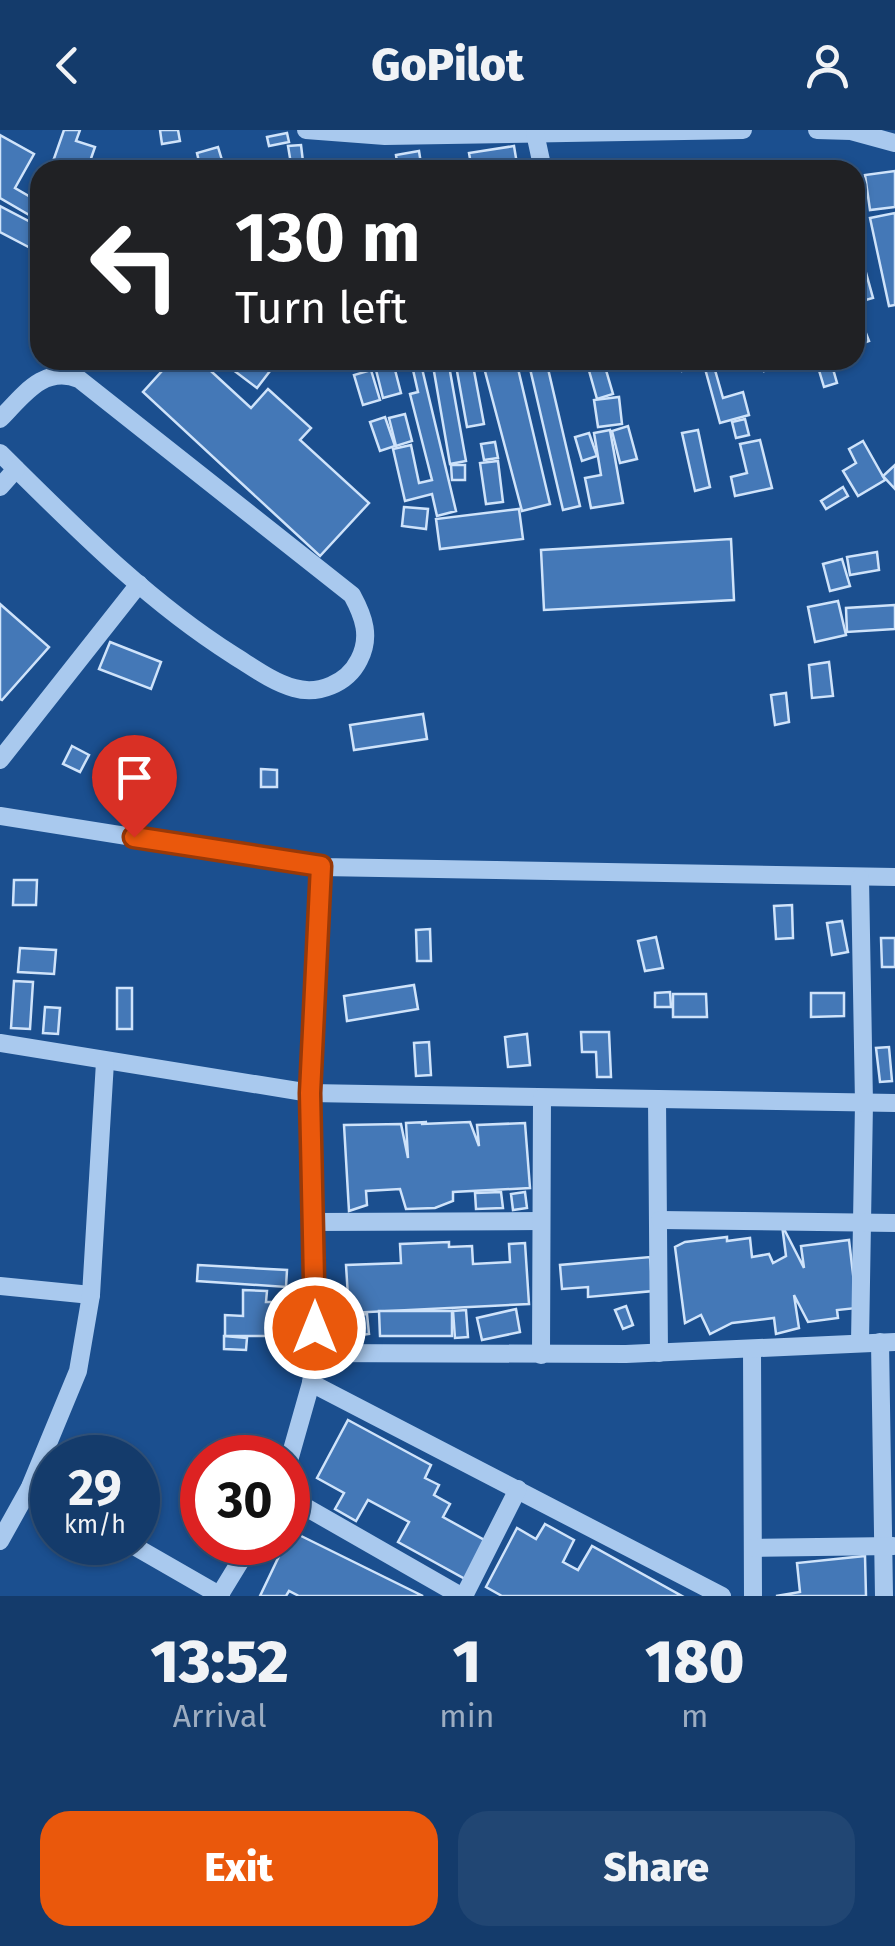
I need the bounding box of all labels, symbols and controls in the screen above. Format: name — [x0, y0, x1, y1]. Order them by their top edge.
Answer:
icon: back — [40, 38, 95, 93]
text: GoPilot — [371, 38, 524, 92]
icon: person — [800, 38, 855, 93]
text: 130 m — [235, 196, 421, 280]
icon: left — [70, 200, 200, 330]
text: Turn left — [235, 281, 407, 335]
pin — [92, 735, 177, 838]
icon: arrive — [107, 750, 162, 805]
position arrow — [263, 1276, 367, 1380]
speed limit sign: 30 — [180, 1435, 310, 1565]
text: 29 — [68, 1458, 122, 1518]
text: km/h — [64, 1510, 126, 1540]
text: 13:52 — [151, 1626, 289, 1698]
text: 1 — [453, 1626, 481, 1698]
text: 180 — [645, 1626, 744, 1698]
text: Arrival — [173, 1697, 267, 1735]
text: min — [439, 1697, 494, 1735]
text: m — [681, 1697, 708, 1735]
button: Exit — [40, 1811, 438, 1926]
button: Share — [458, 1811, 855, 1926]

